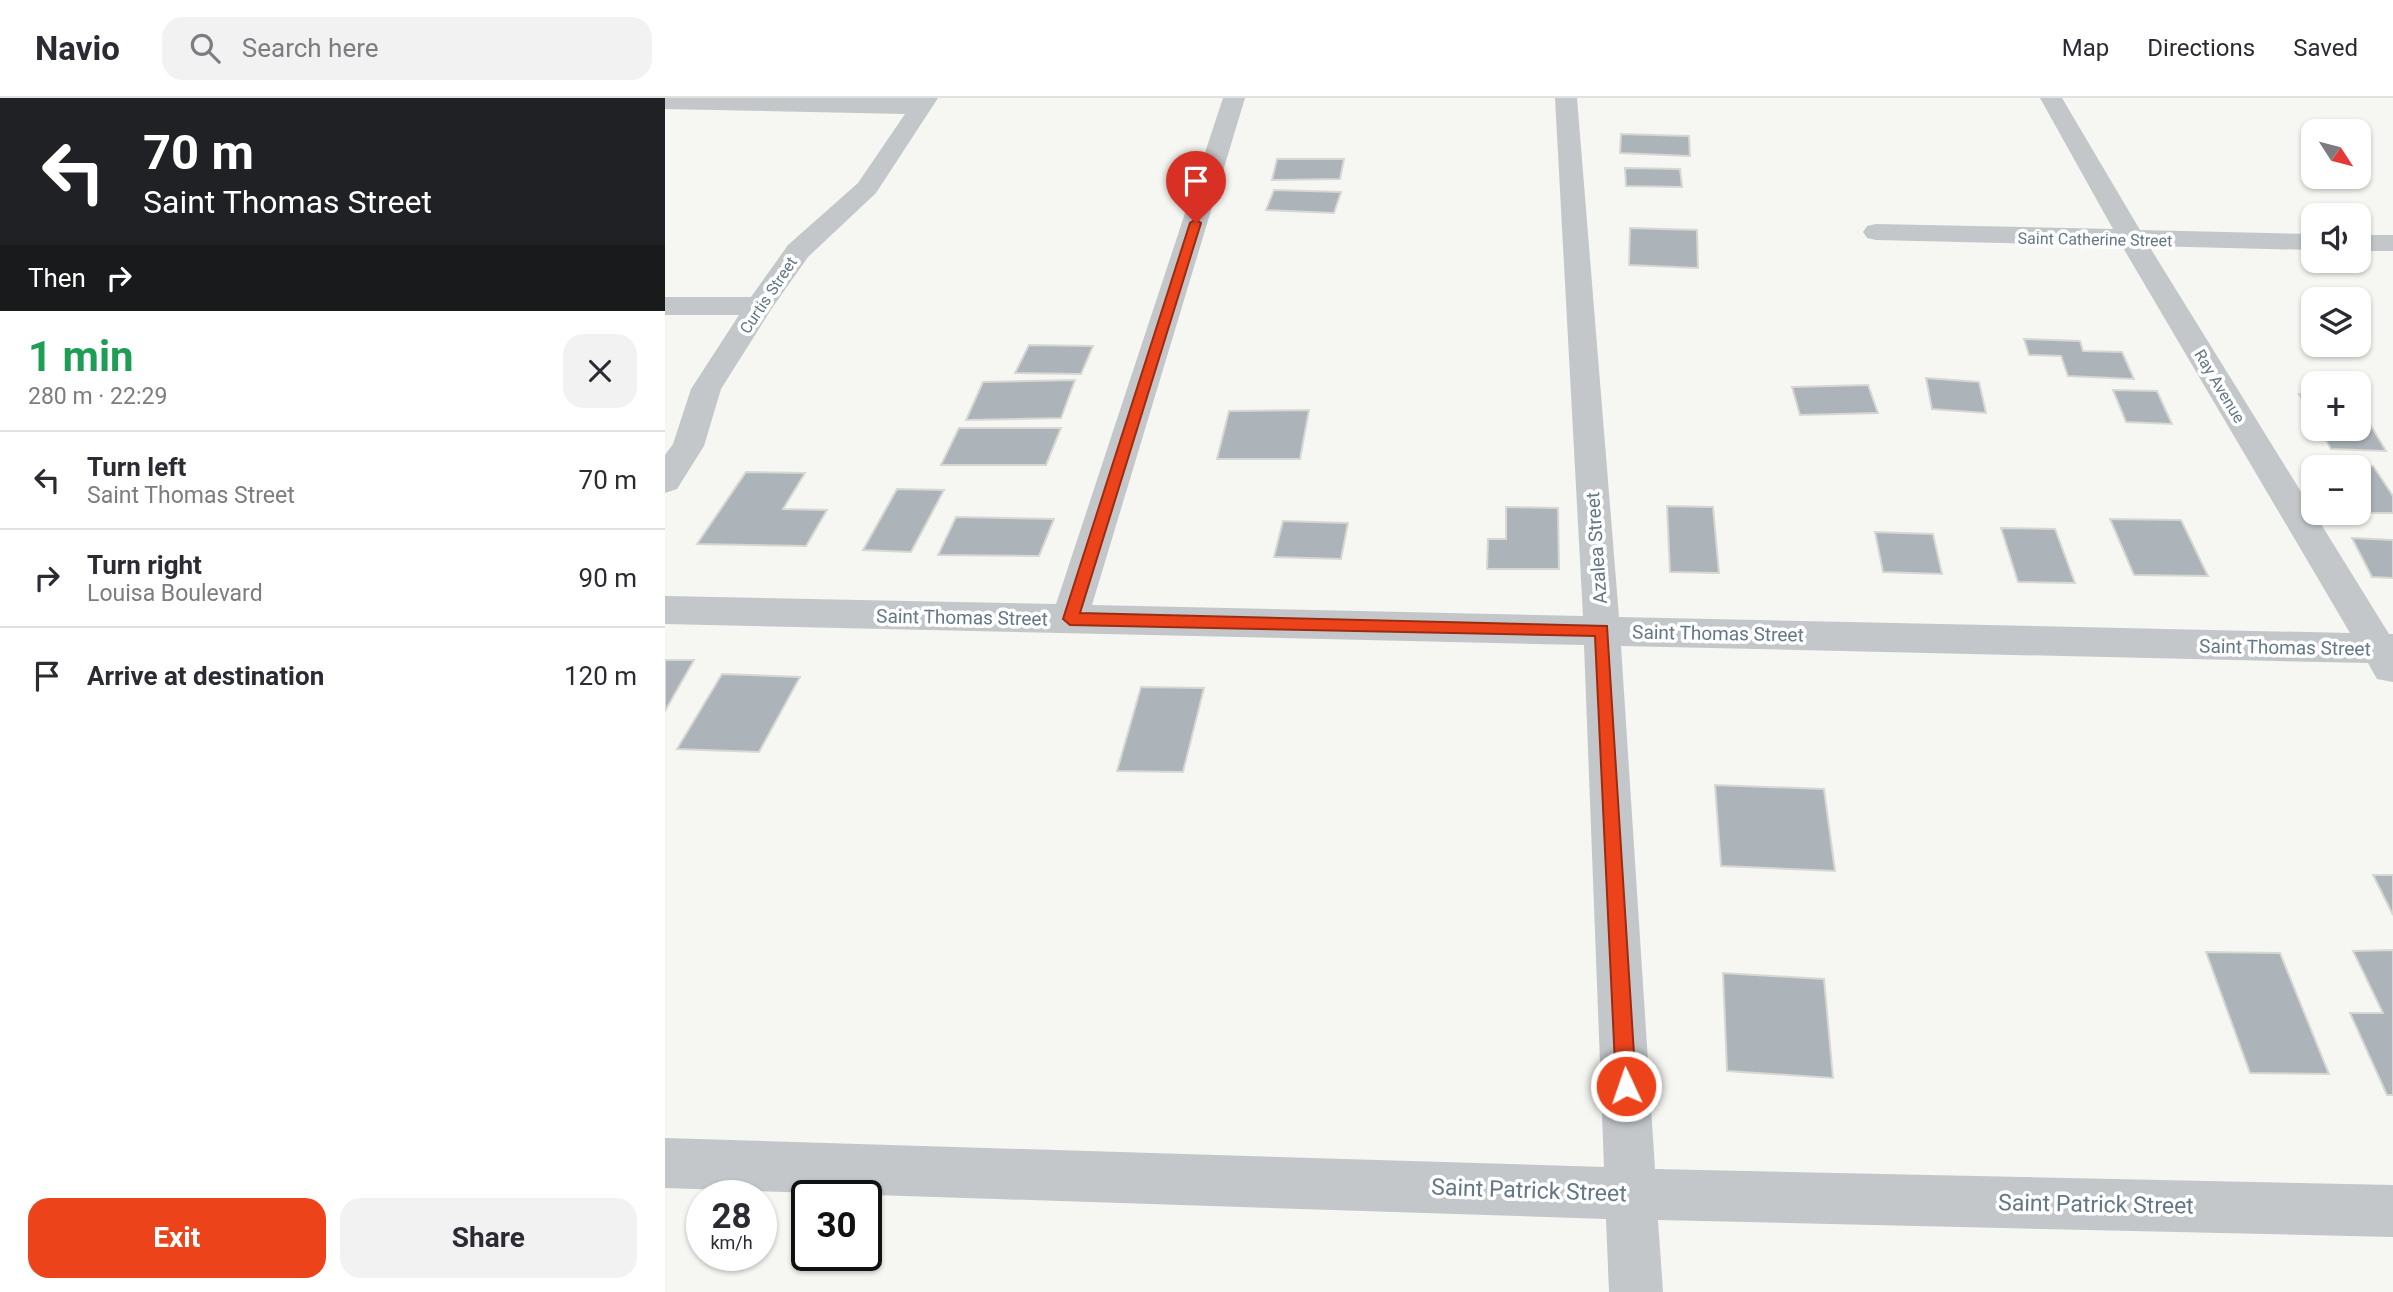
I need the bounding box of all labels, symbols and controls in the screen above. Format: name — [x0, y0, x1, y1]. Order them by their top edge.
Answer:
search box — [162, 17, 652, 80]
text: Navio — [35, 29, 120, 68]
icon: search — [186, 29, 224, 67]
text: Search here — [242, 33, 379, 63]
text: Map — [2062, 34, 2109, 62]
text: Directions — [2147, 34, 2255, 62]
text: Saved — [2293, 34, 2358, 62]
north arrow — [2301, 119, 2371, 189]
map controls — [2301, 119, 2371, 525]
text: 70 m — [143, 124, 254, 181]
icon: left — [28, 126, 119, 217]
pin — [1166, 151, 1226, 223]
icon: arrive — [1177, 162, 1215, 200]
text: Saint Thomas Street — [143, 183, 432, 221]
button: sound — [2301, 203, 2371, 273]
street label: Saint Catherine Street — [2018, 229, 2172, 250]
street label: Curtis Street — [736, 253, 801, 337]
icon: right — [100, 259, 138, 297]
text: Then — [28, 263, 86, 293]
button: layers — [2301, 287, 2371, 357]
text: 1 min — [28, 332, 134, 381]
button: close — [563, 334, 637, 408]
street label: Ray Avenue — [2190, 346, 2249, 426]
button: + — [2301, 371, 2371, 441]
text: 280 m · 22:29 — [28, 383, 167, 410]
text: Turn left — [87, 452, 186, 482]
button: − — [2301, 455, 2371, 525]
icon: left — [28, 461, 66, 499]
text: 70 m — [579, 465, 637, 495]
text: Saint Thomas Street — [87, 482, 295, 509]
street label: Azalea Street — [1581, 491, 1612, 605]
text: Turn right — [87, 550, 202, 580]
icon: right — [28, 559, 66, 597]
text: 90 m — [579, 563, 637, 593]
text: Louisa Boulevard — [87, 580, 263, 607]
street label: Saint Thomas Street — [876, 605, 1048, 630]
street label: Saint Thomas Street — [1632, 621, 1804, 646]
street label: Saint Thomas Street — [2199, 635, 2371, 660]
icon: arrive — [28, 657, 66, 695]
text: Arrive at destination — [87, 661, 324, 691]
text: 120 m — [564, 661, 637, 691]
position arrow — [1589, 1049, 1663, 1123]
street label: Saint Patrick Street — [1431, 1174, 1627, 1207]
speed limit sign: 30 — [791, 1180, 882, 1271]
street label: Saint Patrick Street — [1998, 1189, 2194, 1220]
text: 28 — [711, 1196, 752, 1237]
button: Exit — [28, 1198, 326, 1278]
button: Share — [340, 1198, 637, 1278]
text: km/h — [710, 1232, 753, 1253]

